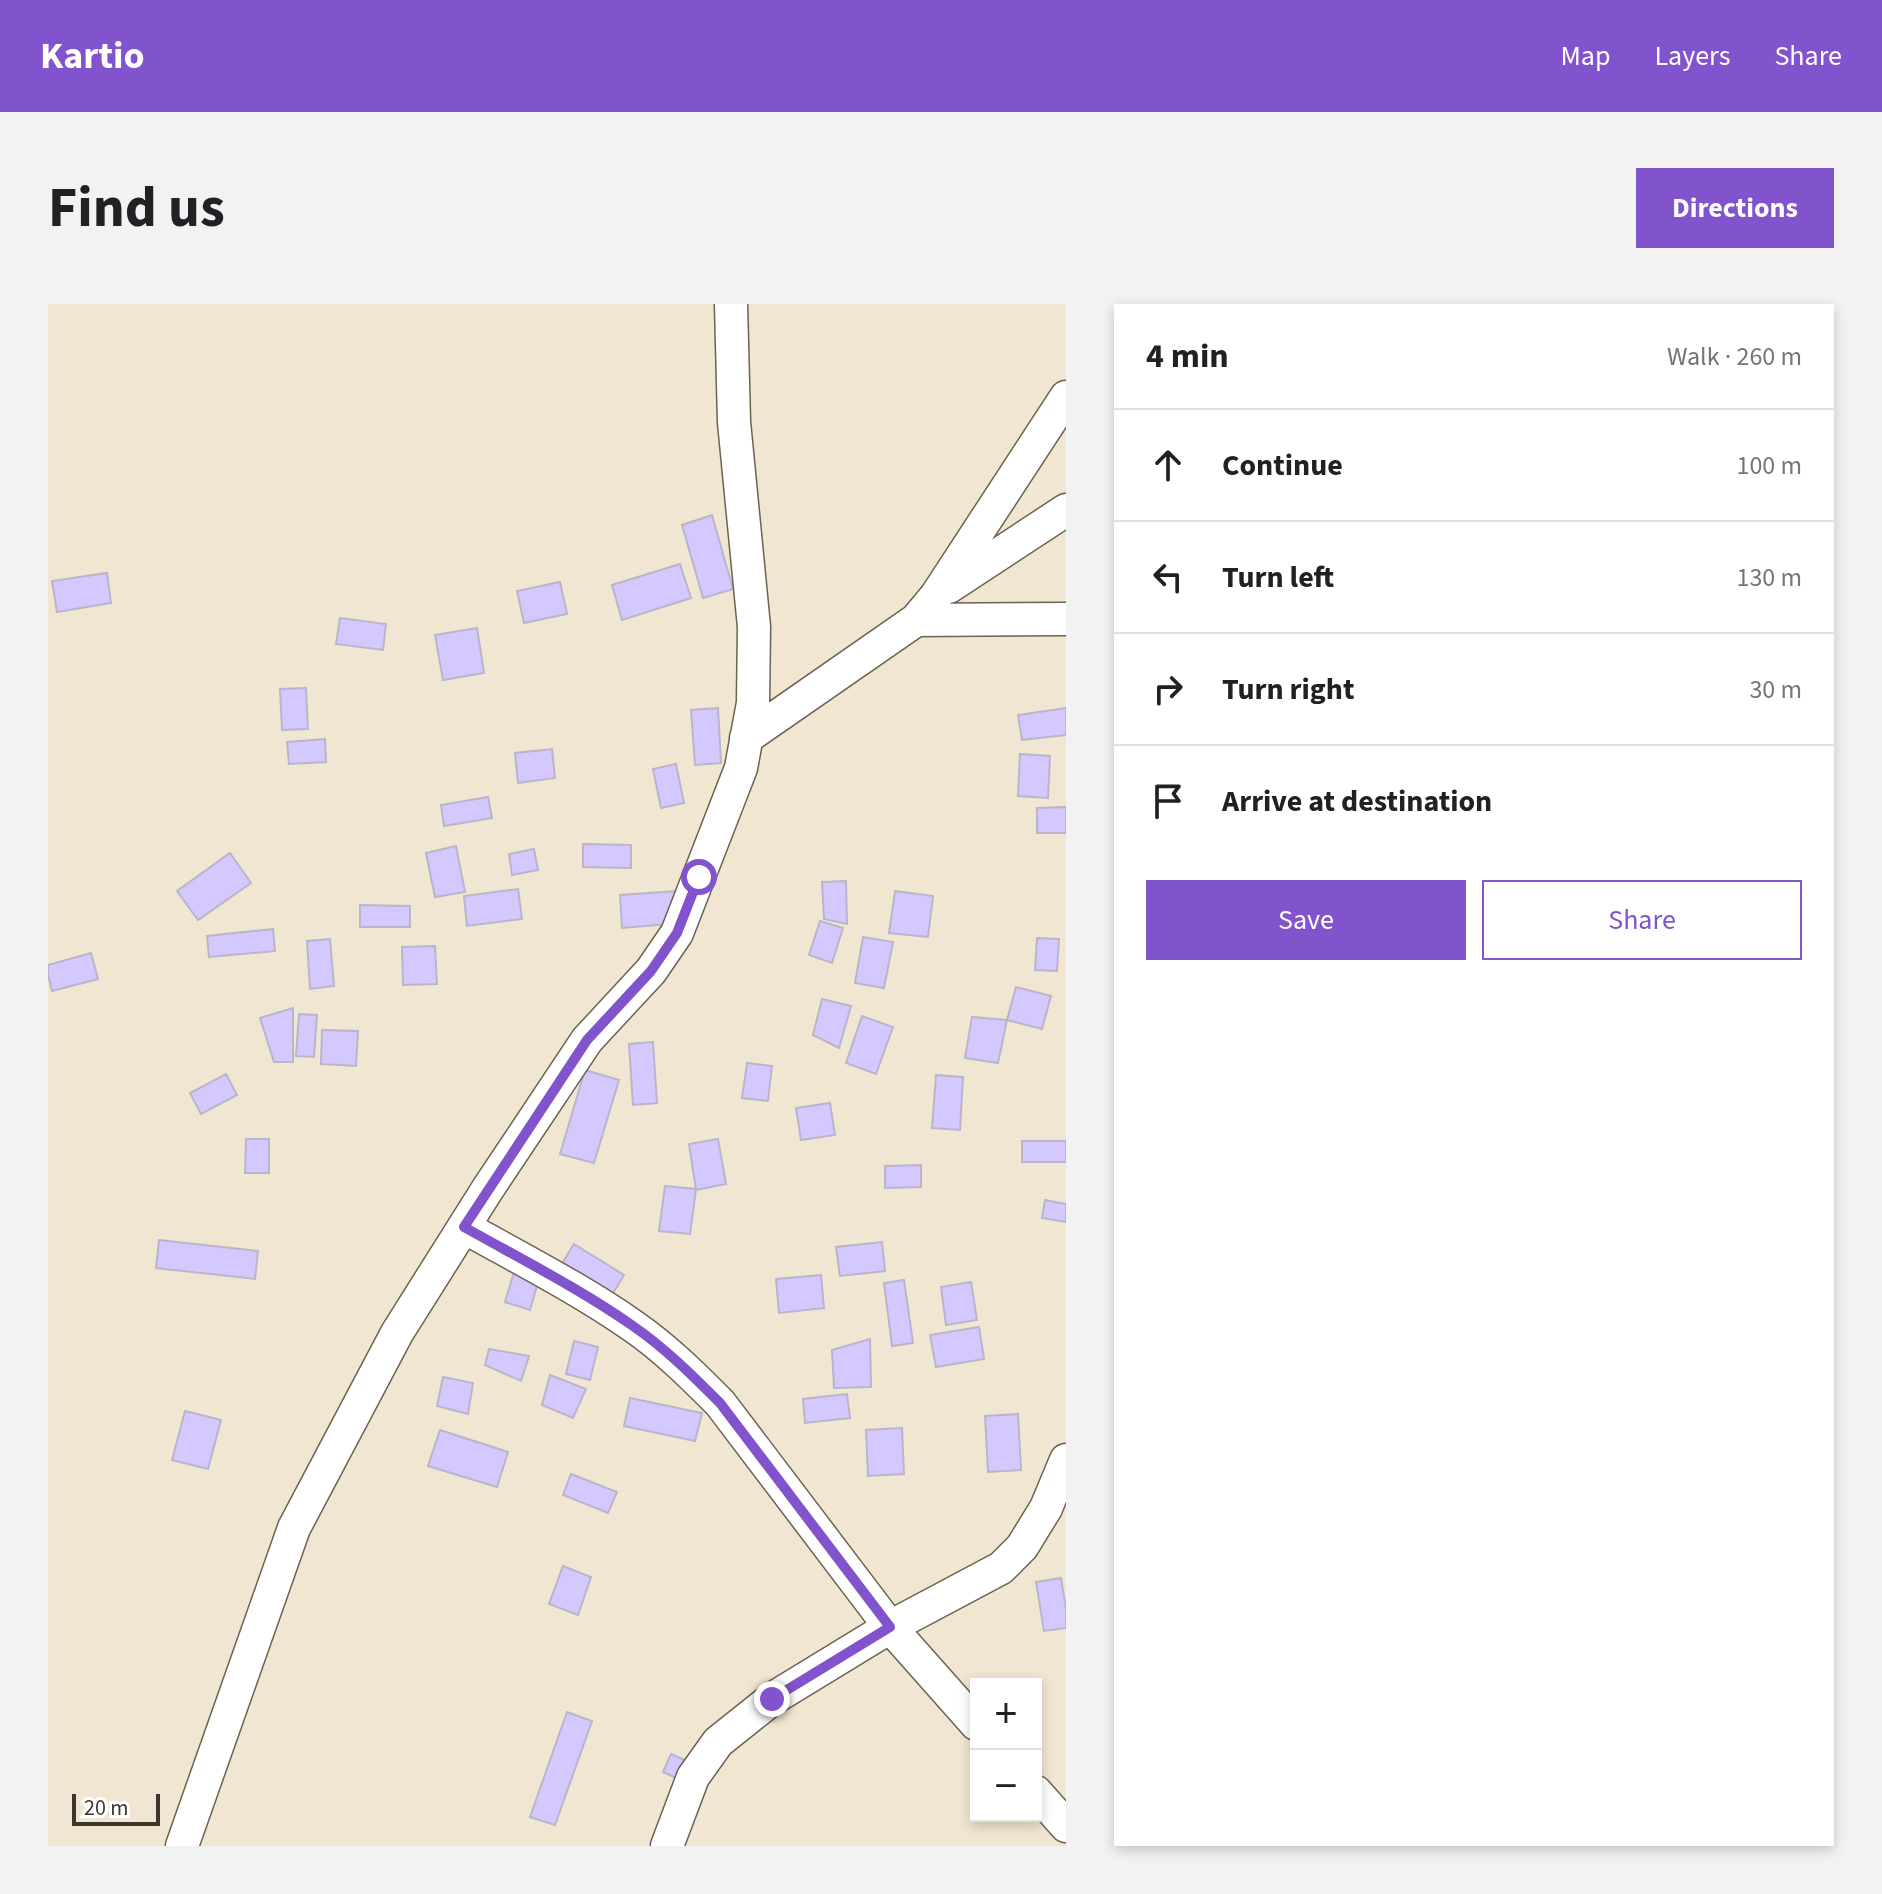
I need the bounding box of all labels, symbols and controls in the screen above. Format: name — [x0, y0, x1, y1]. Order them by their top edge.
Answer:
text: Kartio — [40, 29, 145, 83]
text: Map — [1560, 36, 1610, 76]
text: Layers — [1654, 36, 1730, 76]
text: Share — [1774, 36, 1842, 76]
button: Directions — [1636, 168, 1834, 248]
text: Find us — [48, 169, 225, 248]
text: 4 min — [1146, 332, 1229, 381]
text: Walk · 260 m — [1667, 338, 1802, 375]
icon: ahead — [1146, 443, 1190, 487]
text: Continue — [1222, 444, 1343, 487]
text: 100 m — [1736, 447, 1802, 484]
icon: left — [1146, 555, 1190, 599]
text: Turn left — [1222, 556, 1334, 599]
text: 130 m — [1736, 559, 1802, 596]
icon: right — [1146, 667, 1190, 711]
text: Turn right — [1222, 668, 1354, 711]
text: 30 m — [1749, 671, 1802, 708]
icon: arrive — [1146, 779, 1190, 823]
text: Arrive at destination — [1222, 780, 1492, 823]
route start — [681, 859, 717, 895]
button: Save — [1146, 880, 1466, 960]
button: Share — [1482, 880, 1802, 960]
map controls — [970, 1678, 1042, 1822]
button: + — [970, 1678, 1042, 1750]
route end — [754, 1681, 790, 1717]
button: − — [970, 1750, 1042, 1822]
scale bar — [72, 1790, 160, 1826]
text: 20 m — [84, 1792, 129, 1824]

